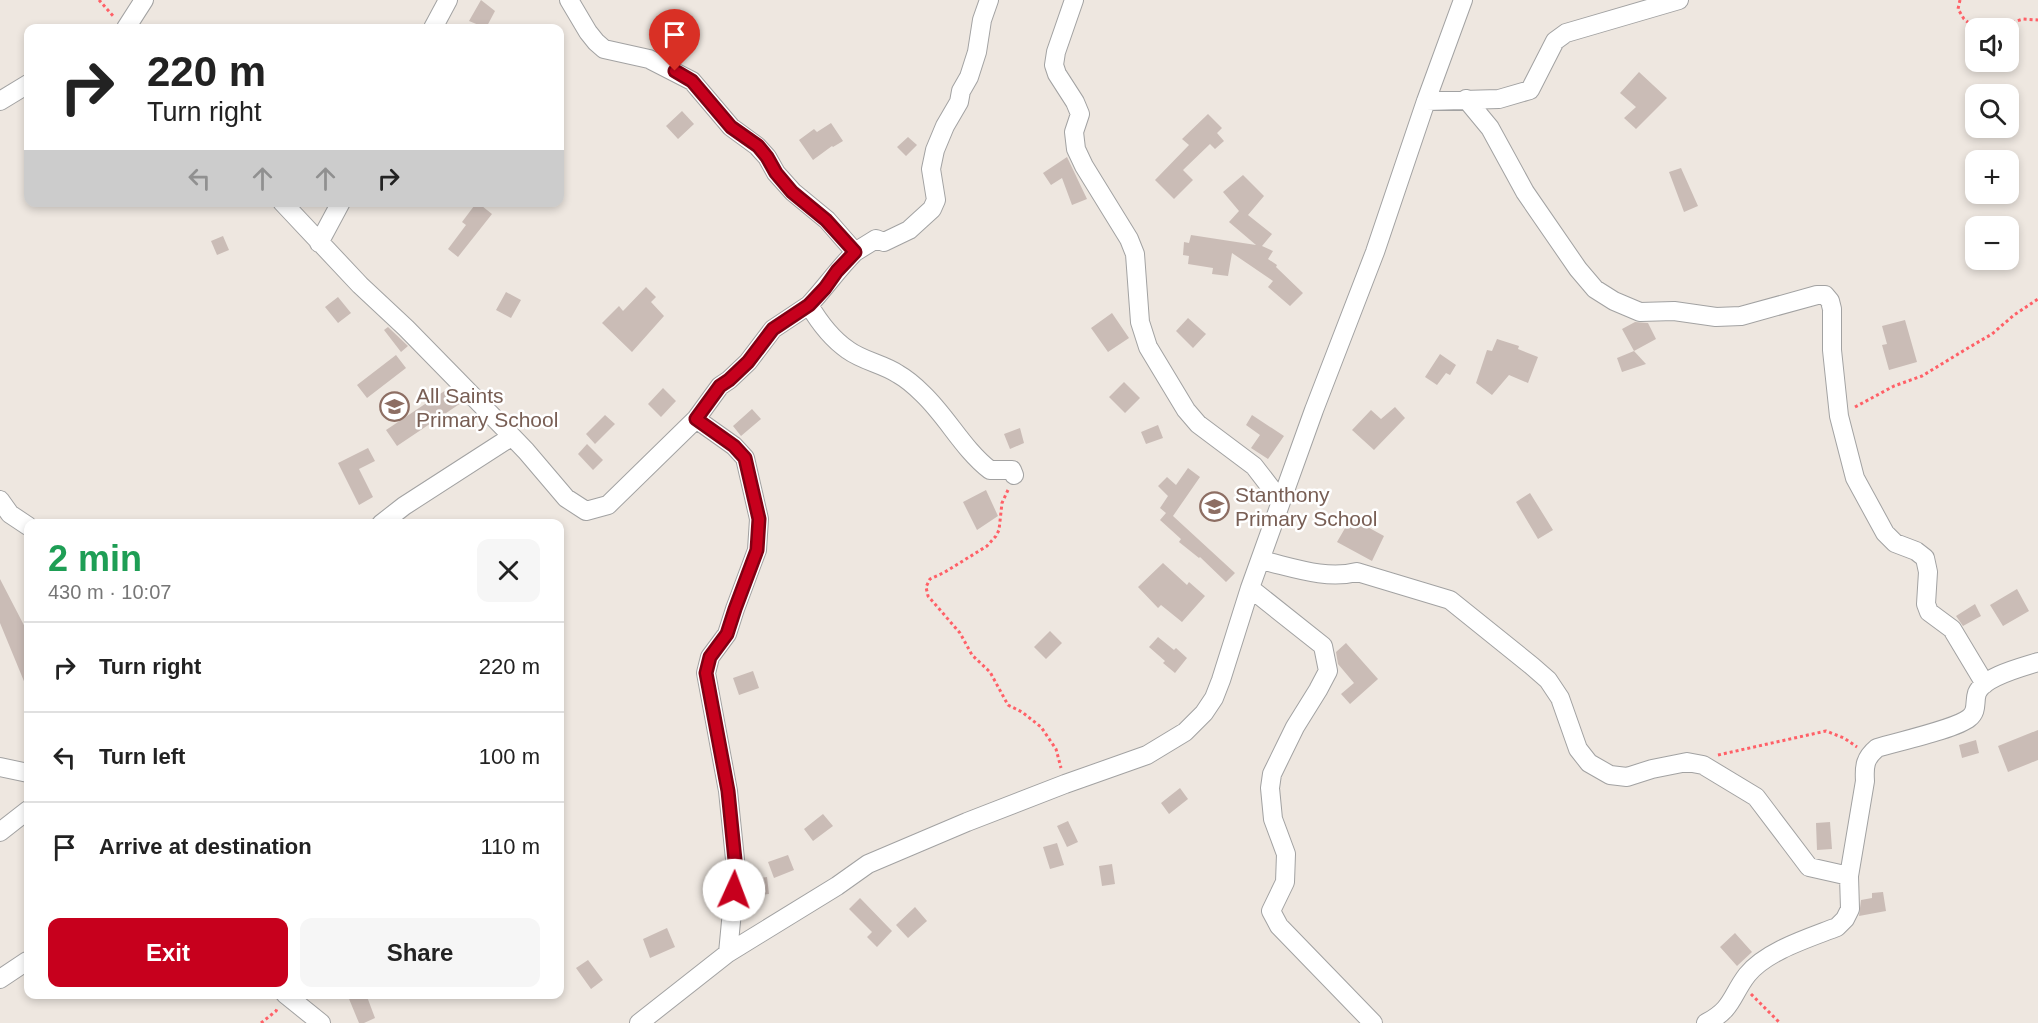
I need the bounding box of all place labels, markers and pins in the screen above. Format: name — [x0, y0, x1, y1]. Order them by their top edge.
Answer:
pin — [649, 9, 700, 71]
place label: All Saints Primary School — [416, 384, 558, 431]
school or university icon: All Saints Primary School — [379, 391, 411, 423]
place label: Stanthony Primary School — [1235, 483, 1377, 530]
school or university icon: Stanthony Primary School — [1198, 490, 1230, 522]

